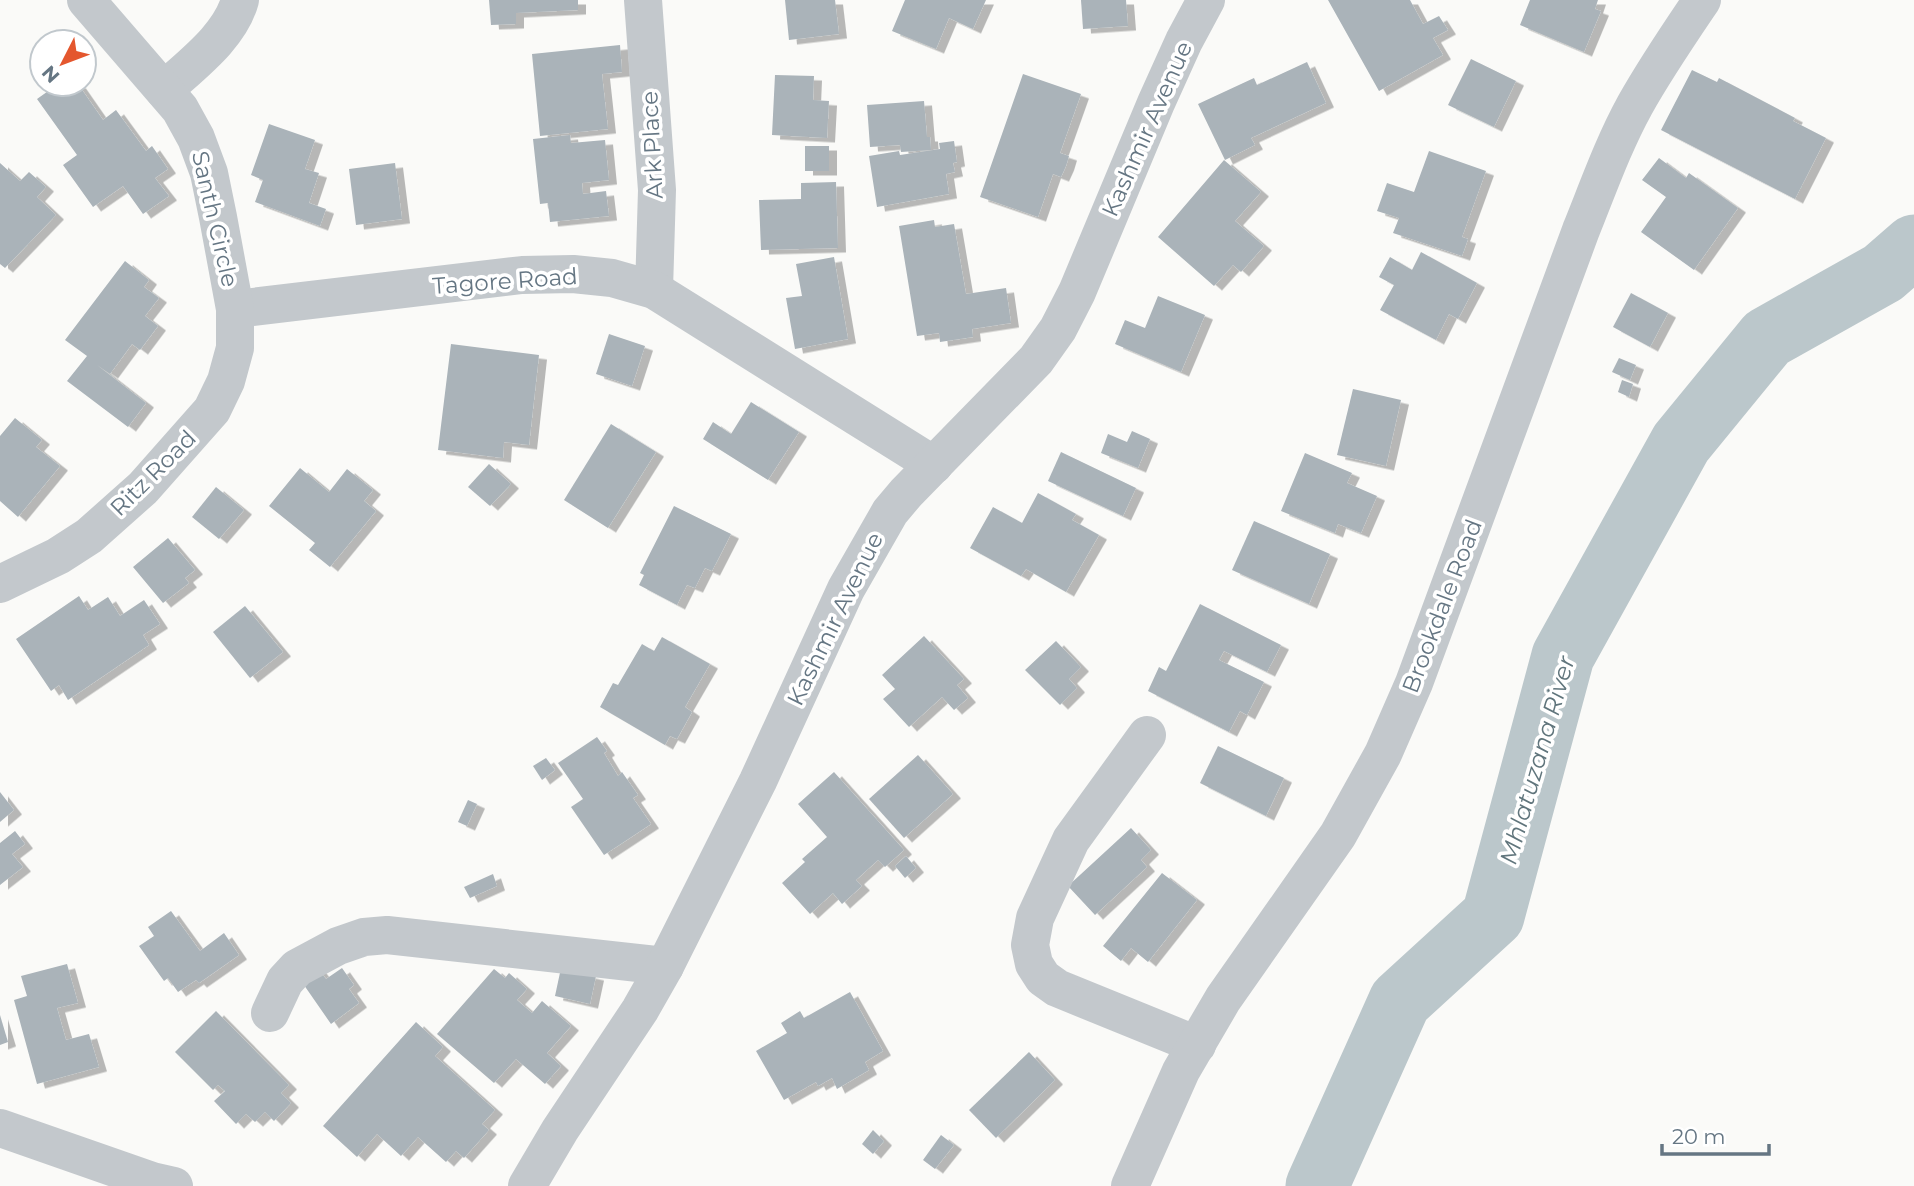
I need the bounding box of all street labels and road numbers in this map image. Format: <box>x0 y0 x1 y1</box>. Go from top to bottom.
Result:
street label: Kashmir Avenue <box>1096 37 1198 221</box>
street label: Ark Place <box>635 90 669 200</box>
street label: Santh Circle <box>186 148 244 290</box>
street label: Tagore Road <box>432 262 578 300</box>
street label: Ritz Road <box>104 424 202 522</box>
street label: Brookdale Road <box>1396 515 1488 697</box>
street label: Kashmir Avenue <box>781 528 889 710</box>

